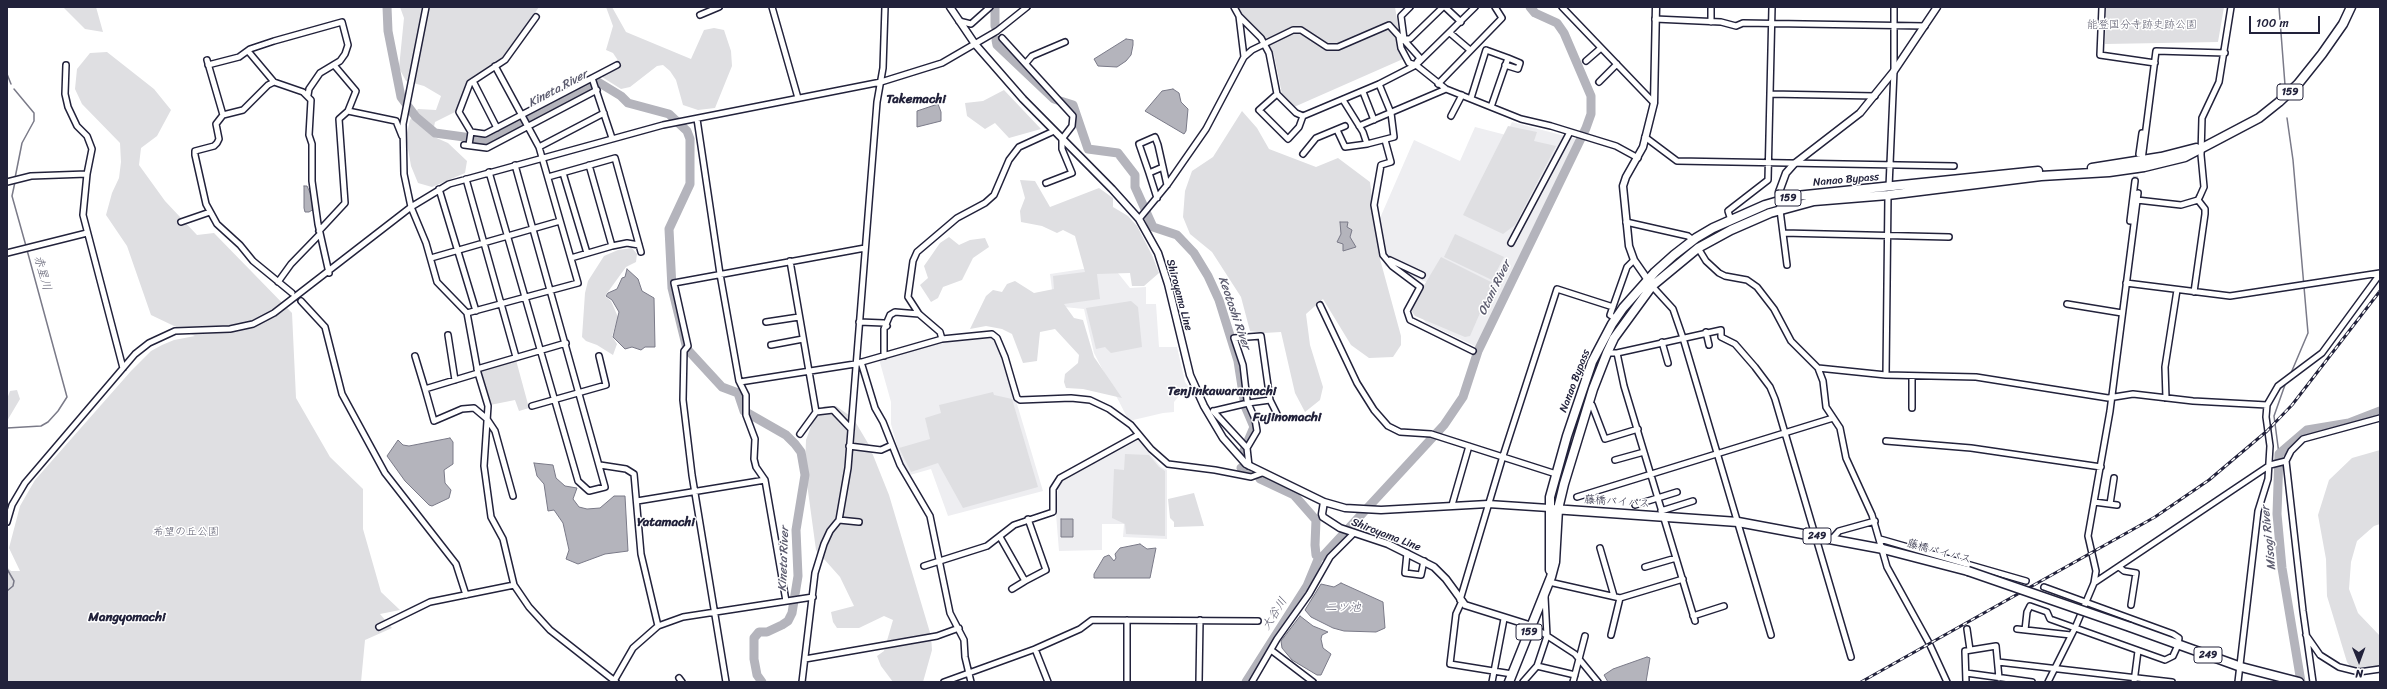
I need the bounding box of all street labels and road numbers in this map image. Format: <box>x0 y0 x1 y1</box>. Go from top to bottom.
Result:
road number: 159 <box>2277 84 2303 100</box>
street label: Nanao Bypass <box>1812 171 1880 189</box>
road number: 159 <box>1775 190 1801 206</box>
street label: Shiroyama Line <box>1163 258 1195 332</box>
street label: Nanao Bypass <box>1557 348 1593 414</box>
street label: 藤橋バイパス <box>1584 493 1650 511</box>
street label: Shiroyama Line <box>1349 516 1423 554</box>
road number: 249 <box>1803 528 1831 544</box>
street label: 藤橋バイパス <box>1905 537 1973 567</box>
road number: 159 <box>1516 624 1542 640</box>
road number: 249 <box>2194 647 2222 663</box>

